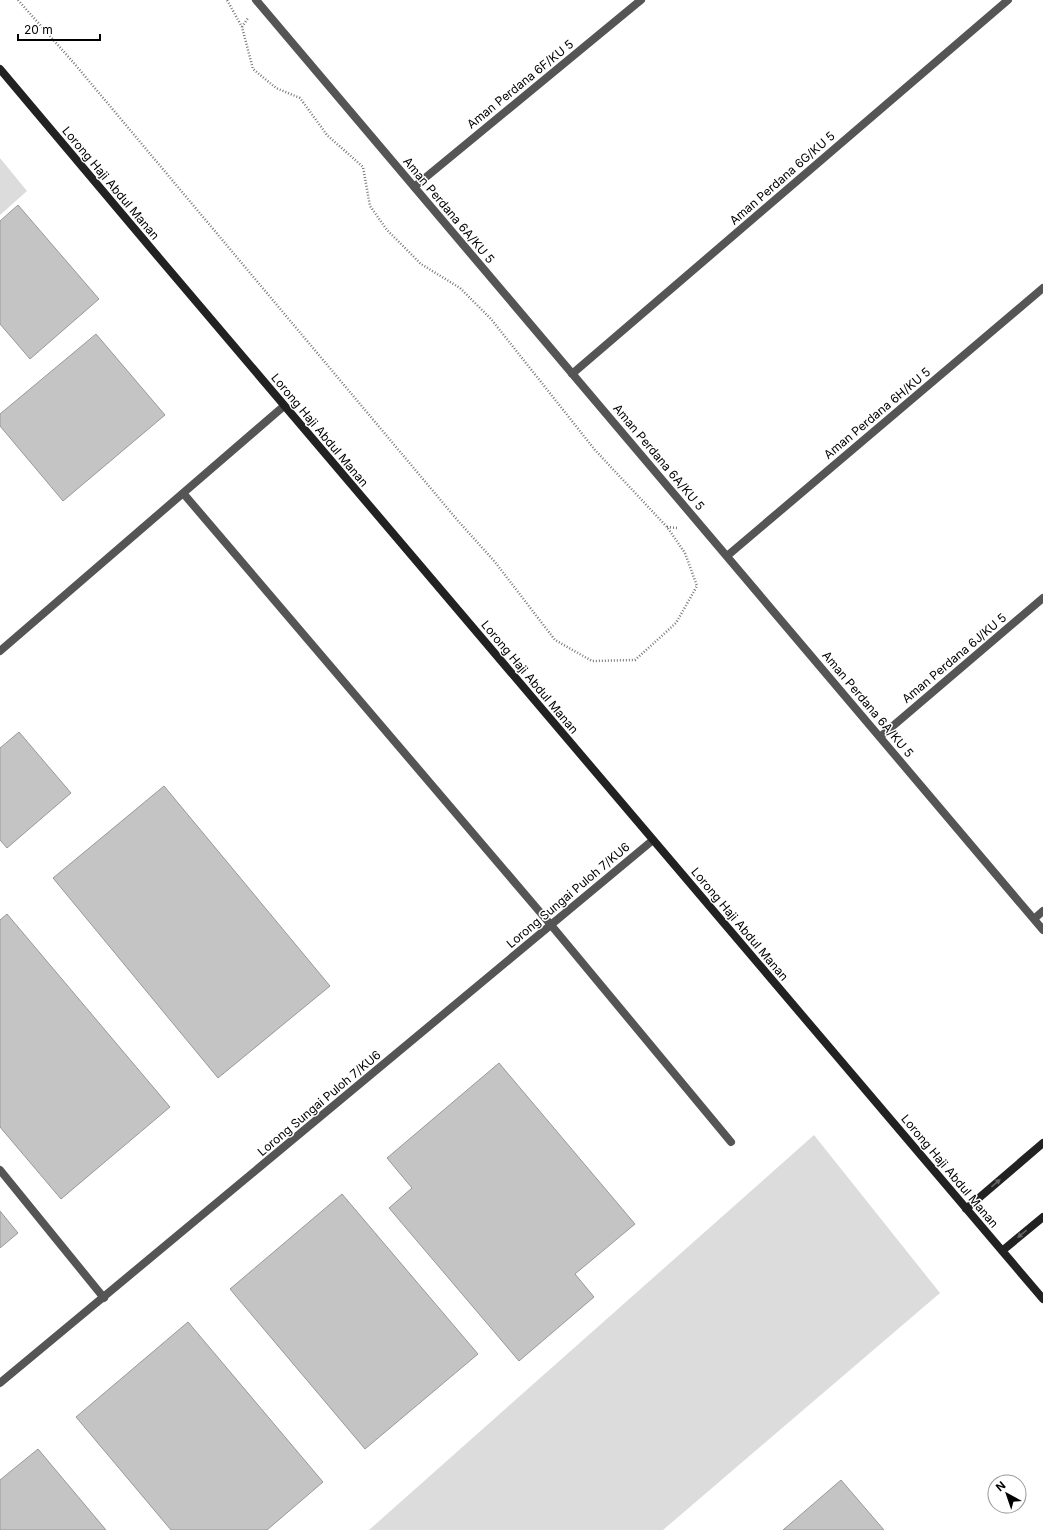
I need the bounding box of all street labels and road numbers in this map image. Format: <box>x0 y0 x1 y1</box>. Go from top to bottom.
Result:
street label: Aman Perdana 6F/KU 5 <box>464 36 576 132</box>
street label: Lorong Haji Abdul Manan <box>59 123 163 243</box>
street label: Aman Perdana 6G/KU 5 <box>726 128 838 228</box>
street label: Aman Perdana 6A/KU 5 <box>400 154 498 266</box>
street label: Aman Perdana 6H/KU 5 <box>821 364 933 462</box>
street label: Lorong Haji Abdul Manan <box>268 370 372 490</box>
street label: Aman Perdana 6A/KU 5 <box>610 401 708 513</box>
street label: Aman Perdana 6J/KU 5 <box>899 610 1009 706</box>
street label: Lorong Haji Abdul Manan <box>478 617 582 737</box>
street label: Aman Perdana 6A/KU 5 <box>819 648 917 760</box>
street label: Lorong Sungai Puloh 7/KU6 <box>503 839 633 951</box>
street label: Lorong Haji Abdul Manan <box>688 864 792 984</box>
street label: Lorong Sungai Puloh 7/KU6 <box>254 1047 384 1159</box>
street label: Lorong Haji Abdul Manan <box>898 1111 1002 1231</box>

